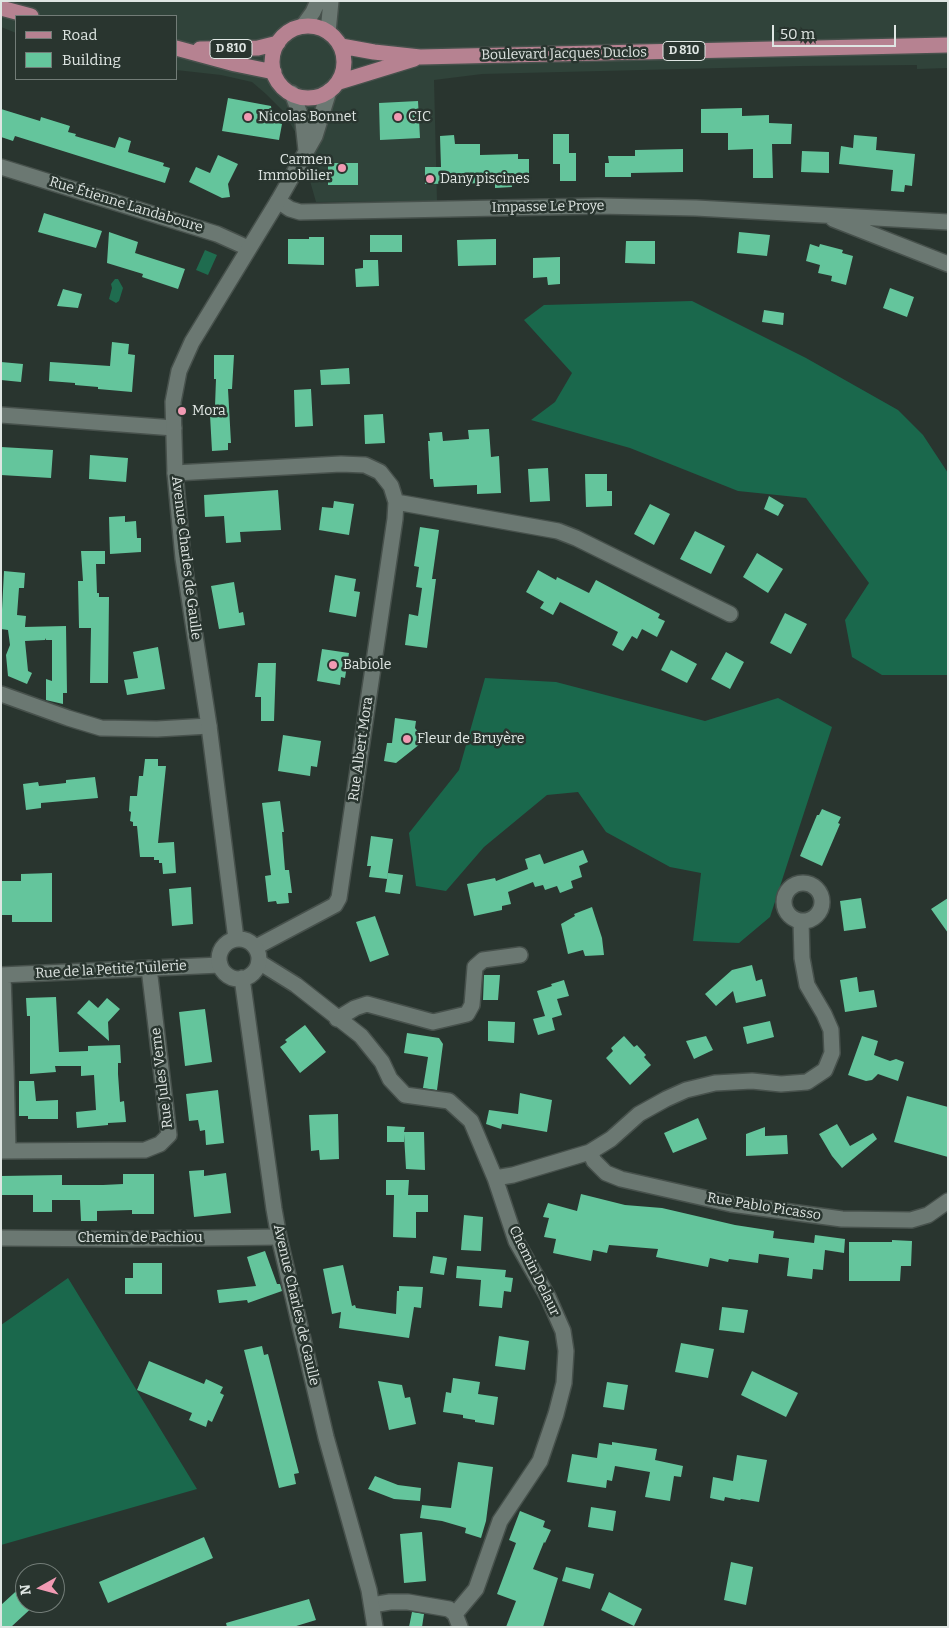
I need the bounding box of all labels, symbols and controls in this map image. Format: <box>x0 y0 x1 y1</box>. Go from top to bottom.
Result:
legend <box>15 15 178 80</box>
scale bar <box>774 15 898 47</box>
text: 50 m <box>780 25 815 43</box>
text: Road <box>62 26 97 44</box>
road number: D 810 <box>210 40 252 59</box>
road number: D 810 <box>663 41 705 60</box>
street label: Boulevard Jacques Duclos <box>481 44 647 64</box>
text: Building <box>62 51 121 69</box>
place label: Nicolas Bonnet <box>258 109 357 125</box>
place label: CIC <box>408 109 431 125</box>
marker: Nicolas Bonnet <box>242 111 254 123</box>
marker: CIC <box>392 111 404 123</box>
place label: Carmen Immobilier <box>258 152 332 184</box>
marker: Carmen Immobilier <box>336 162 348 174</box>
place label: Dany piscines <box>440 171 530 187</box>
marker: Dany piscines <box>424 173 436 185</box>
street label: Rue Étienne Landaboure <box>47 174 205 236</box>
street label: Impasse Le Proye <box>491 198 605 216</box>
place label: Mora <box>192 403 226 419</box>
marker: Mora <box>176 405 188 417</box>
street label: Avenue Charles de Gaulle <box>168 475 204 641</box>
place label: Babiole <box>343 657 391 673</box>
marker: Babiole <box>327 659 339 671</box>
street label: Rue Albert Mora <box>345 696 377 802</box>
place label: Fleur de Bruyère <box>417 731 524 747</box>
marker: Fleur de Bruyère <box>401 733 413 745</box>
street label: Rue de la Petite Tuilerie <box>35 958 187 982</box>
street label: Rue Jules Verne <box>147 1027 177 1129</box>
street label: Rue Pablo Picasso <box>706 1190 822 1224</box>
street label: Avenue Charles de Gaulle <box>269 1223 323 1387</box>
street label: Chemin Delaur <box>505 1223 563 1319</box>
street label: Chemin de Pachiou <box>77 1230 203 1246</box>
north arrow <box>15 1563 65 1613</box>
text: N <box>17 1583 35 1596</box>

